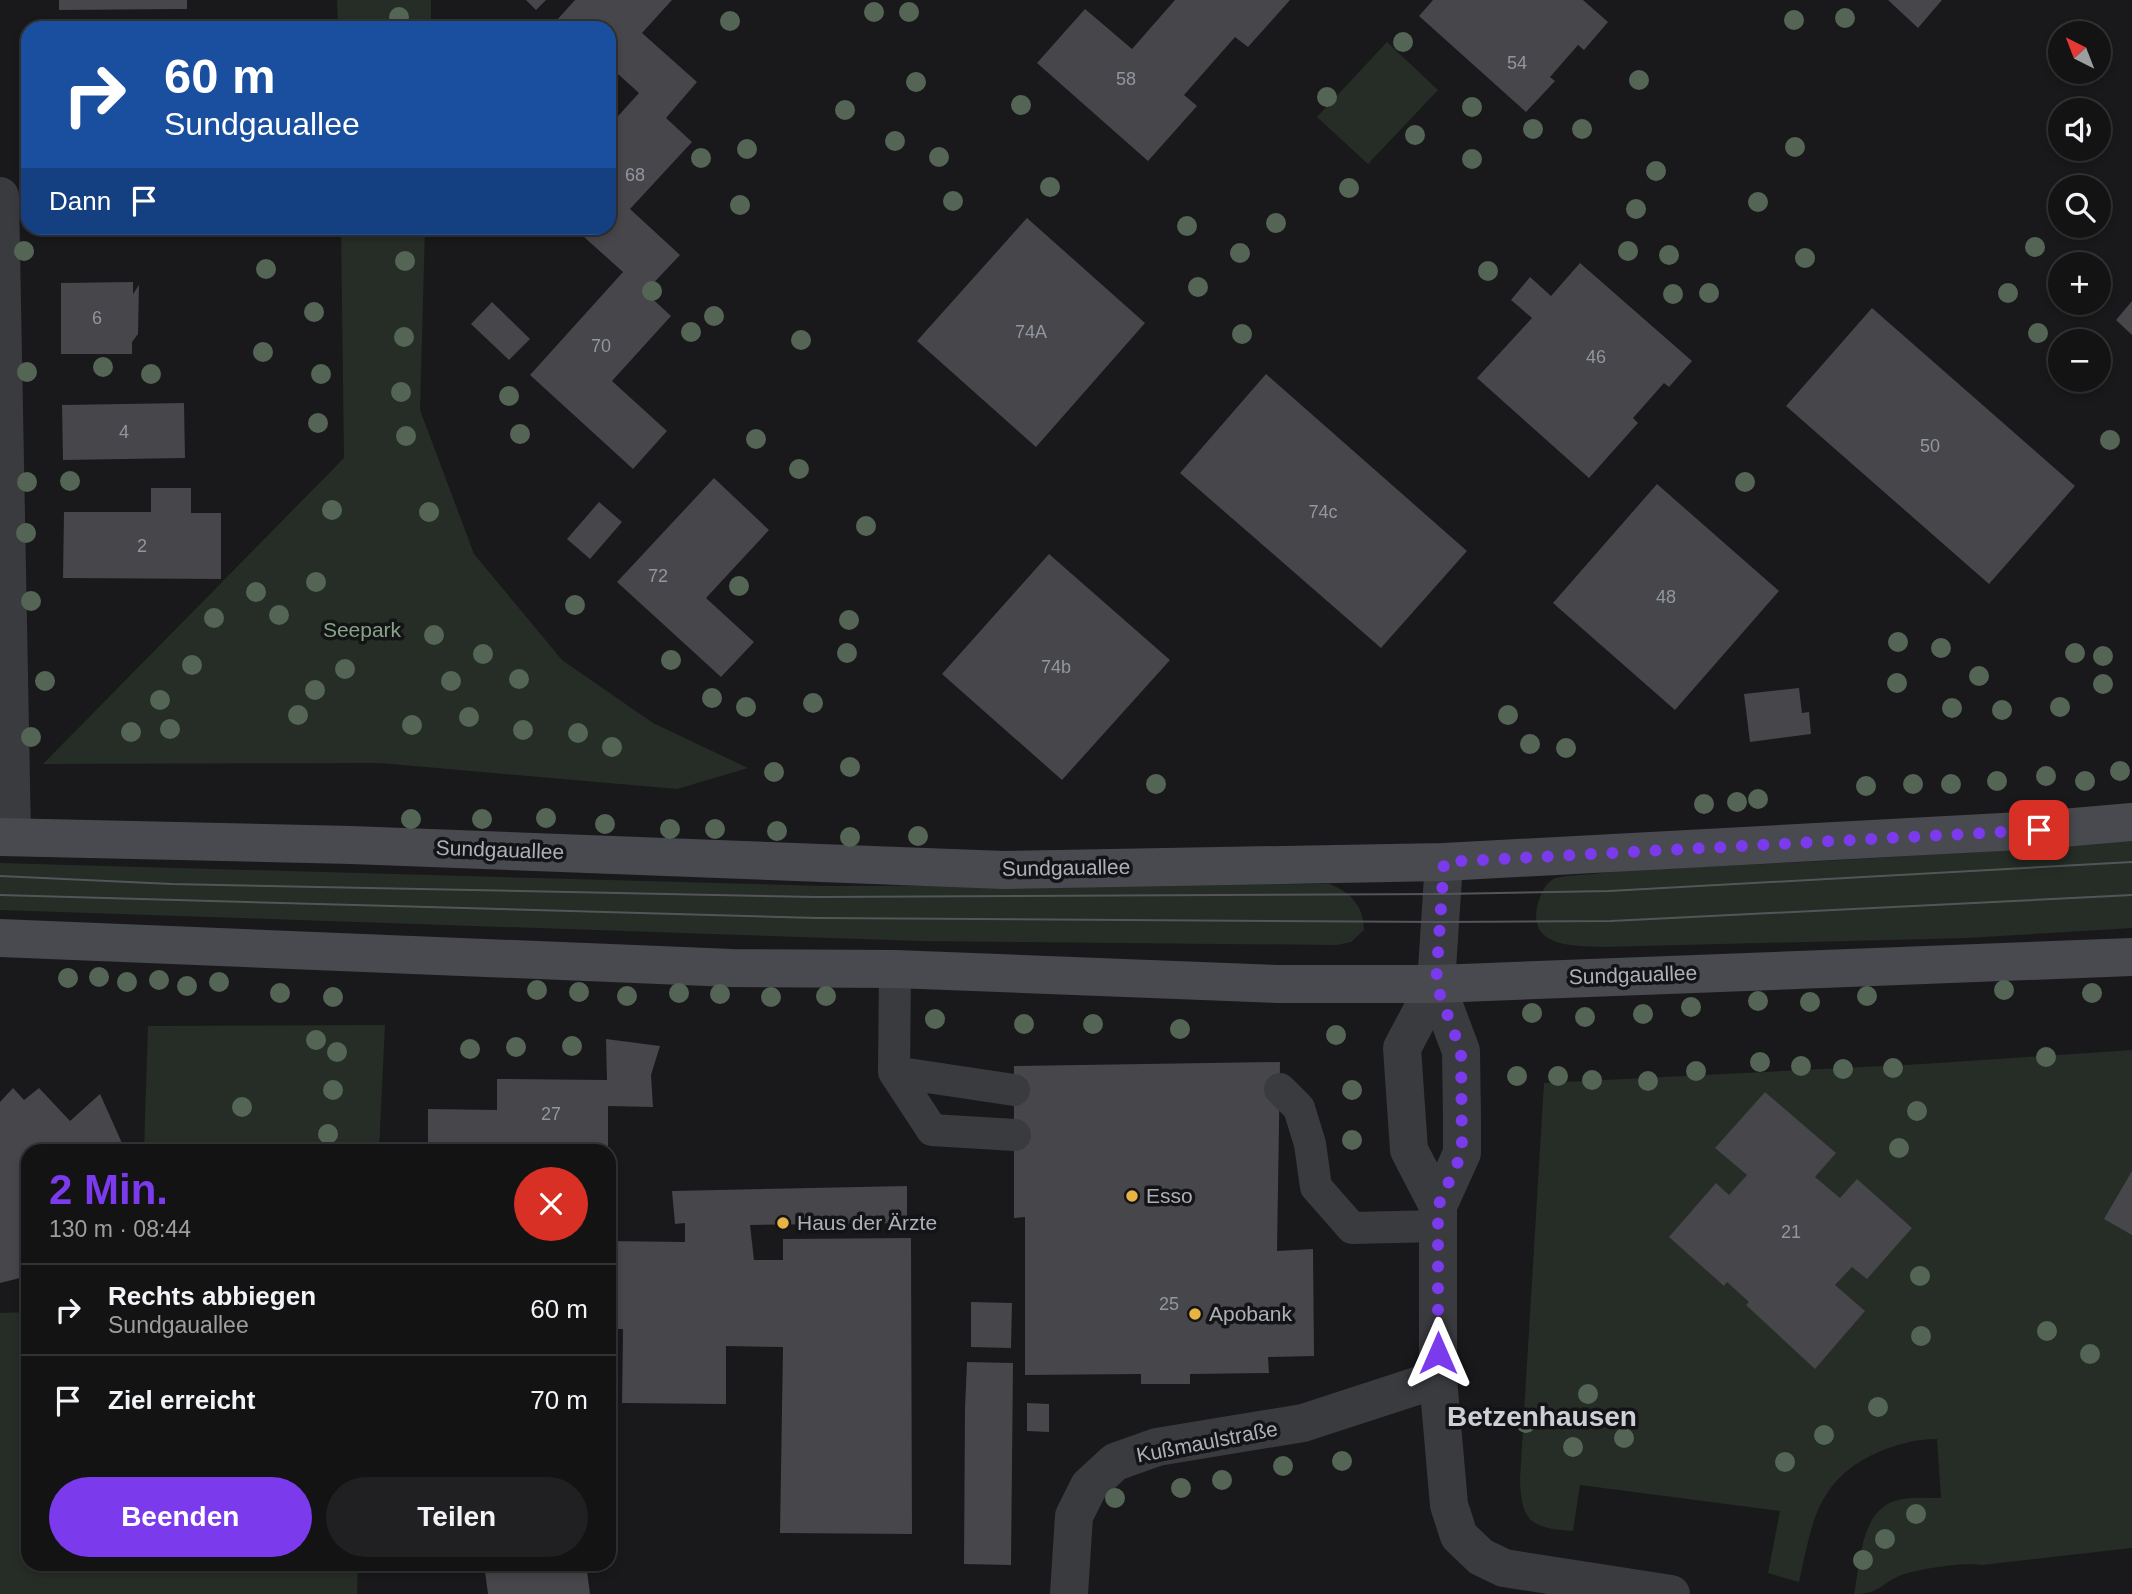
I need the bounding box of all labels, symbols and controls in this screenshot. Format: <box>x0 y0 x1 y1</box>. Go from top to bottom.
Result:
north arrow <box>2048 21 2110 84</box>
map controls <box>2048 21 2111 392</box>
icon: right <box>49 49 140 140</box>
text: 60 m <box>164 49 276 103</box>
house number: 54 <box>1507 53 1527 73</box>
house number: 58 <box>1116 69 1136 89</box>
button: sound <box>2048 98 2111 161</box>
text: Sundgauallee <box>164 106 360 142</box>
house number: 68 <box>625 165 645 185</box>
button: search <box>2048 175 2111 238</box>
icon: arrive <box>125 182 163 220</box>
text: Dann <box>49 186 111 216</box>
button: + <box>2048 252 2111 315</box>
house number: 6 <box>92 308 102 328</box>
house number: 74A <box>1015 322 1047 342</box>
button: − <box>2048 329 2111 392</box>
house number: 70 <box>591 336 611 356</box>
house number: 46 <box>1586 347 1606 367</box>
house number: 4 <box>119 422 129 442</box>
house number: 50 <box>1920 436 1940 456</box>
house number: 74c <box>1308 502 1338 522</box>
house number: 2 <box>137 536 147 556</box>
house number: 72 <box>648 566 668 586</box>
house number: 48 <box>1656 587 1676 607</box>
park label: Seepark <box>323 618 402 641</box>
house number: 74b <box>1041 657 1071 677</box>
pin <box>2009 800 2069 860</box>
icon: arrive <box>2020 811 2058 849</box>
street label: Sundgauallee <box>435 836 565 863</box>
street label: Sundgauallee <box>1002 855 1130 880</box>
street label: Sundgauallee <box>1568 961 1698 988</box>
house number: 27 <box>541 1104 561 1124</box>
text: 2 Min. <box>49 1166 168 1213</box>
button: close <box>514 1167 588 1241</box>
place label: Esso <box>1146 1184 1193 1207</box>
marker: Esso <box>1124 1188 1140 1204</box>
place label: Haus der Ärzte <box>797 1211 937 1234</box>
marker: Haus der Ärzte <box>775 1215 791 1231</box>
text: 130 m · 08:44 <box>49 1216 191 1242</box>
house number: 21 <box>1781 1222 1801 1242</box>
text: Rechts abbiegen <box>108 1281 316 1311</box>
icon: right <box>49 1291 87 1329</box>
text: 60 m <box>530 1294 588 1324</box>
house number: 25 <box>1159 1294 1179 1314</box>
place label: Apobank <box>1209 1302 1292 1325</box>
marker: Apobank <box>1187 1306 1203 1322</box>
text: Sundgauallee <box>108 1312 249 1338</box>
position arrow <box>1401 1316 1475 1390</box>
icon: arrive <box>49 1382 87 1420</box>
text: Ziel erreicht <box>108 1385 255 1415</box>
text: 70 m <box>530 1385 588 1415</box>
district label: Betzenhausen <box>1447 1401 1637 1432</box>
street label: Kußmaulstraße <box>1134 1417 1280 1466</box>
button: Beenden <box>49 1477 312 1557</box>
button: Teilen <box>326 1477 588 1557</box>

